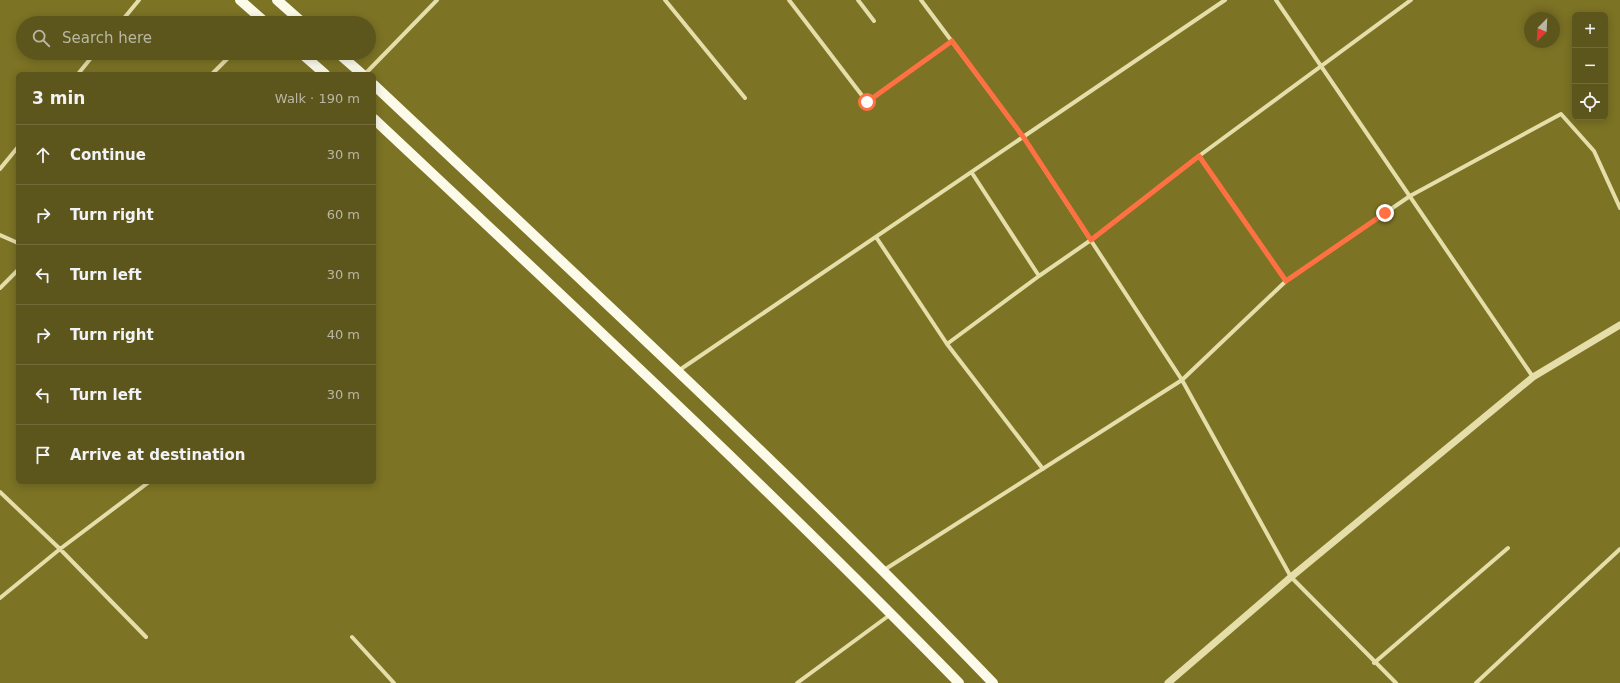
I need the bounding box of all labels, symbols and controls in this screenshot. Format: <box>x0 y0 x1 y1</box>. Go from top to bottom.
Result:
north arrow <box>1524 12 1560 48</box>
map controls <box>1572 12 1608 120</box>
button: + <box>1572 12 1608 48</box>
search box <box>16 16 376 60</box>
icon: search <box>30 27 52 49</box>
text: Search here <box>62 29 152 47</box>
button: − <box>1572 48 1608 84</box>
button: locate <box>1572 84 1608 120</box>
text: 3 min <box>32 88 85 108</box>
text: Walk · 190 m <box>275 91 360 106</box>
route start <box>858 93 876 111</box>
icon: ahead <box>32 144 54 166</box>
text: Continue <box>70 146 146 164</box>
text: 30 m <box>327 147 360 162</box>
icon: right <box>32 204 54 226</box>
route end <box>1376 204 1394 222</box>
text: Turn right <box>70 206 154 224</box>
text: 60 m <box>327 207 360 222</box>
icon: left <box>32 264 54 286</box>
text: Turn left <box>70 266 142 284</box>
text: 30 m <box>327 267 360 282</box>
icon: right <box>32 324 54 346</box>
text: Turn right <box>70 326 154 344</box>
text: 40 m <box>327 327 360 342</box>
icon: left <box>32 384 54 406</box>
text: Turn left <box>70 386 142 404</box>
text: 30 m <box>327 387 360 402</box>
icon: arrive <box>32 444 54 466</box>
text: Arrive at destination <box>70 446 245 464</box>

